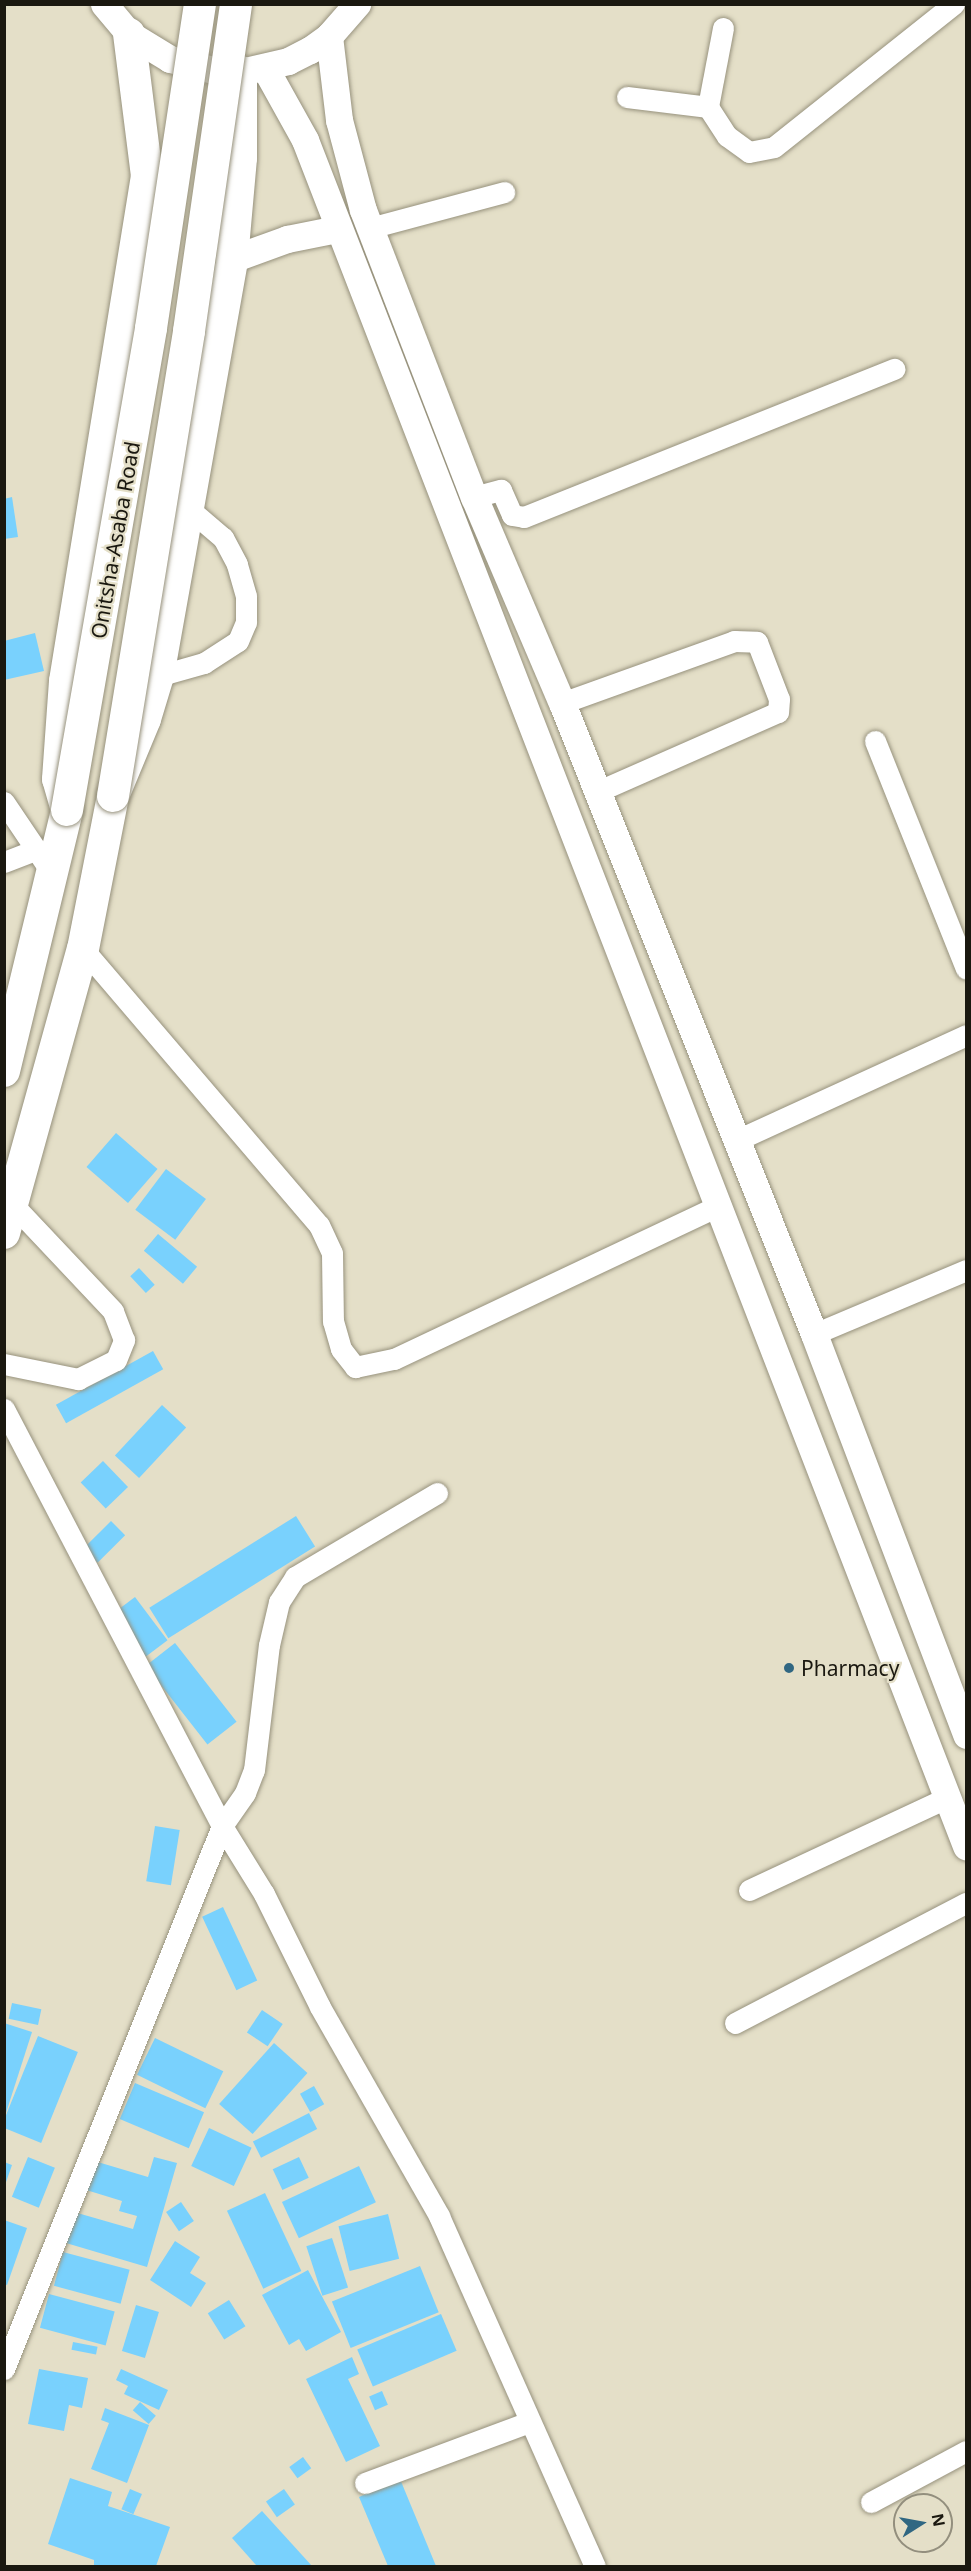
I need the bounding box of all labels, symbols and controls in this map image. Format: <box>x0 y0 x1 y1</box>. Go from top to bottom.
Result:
street label: Onitsha-Asaba Road <box>85 439 145 641</box>
place label: Pharmacy <box>801 1655 899 1681</box>
marker: Pharmacy <box>782 1661 796 1675</box>
north arrow <box>893 2493 953 2553</box>
text: N <box>927 2511 951 2528</box>

